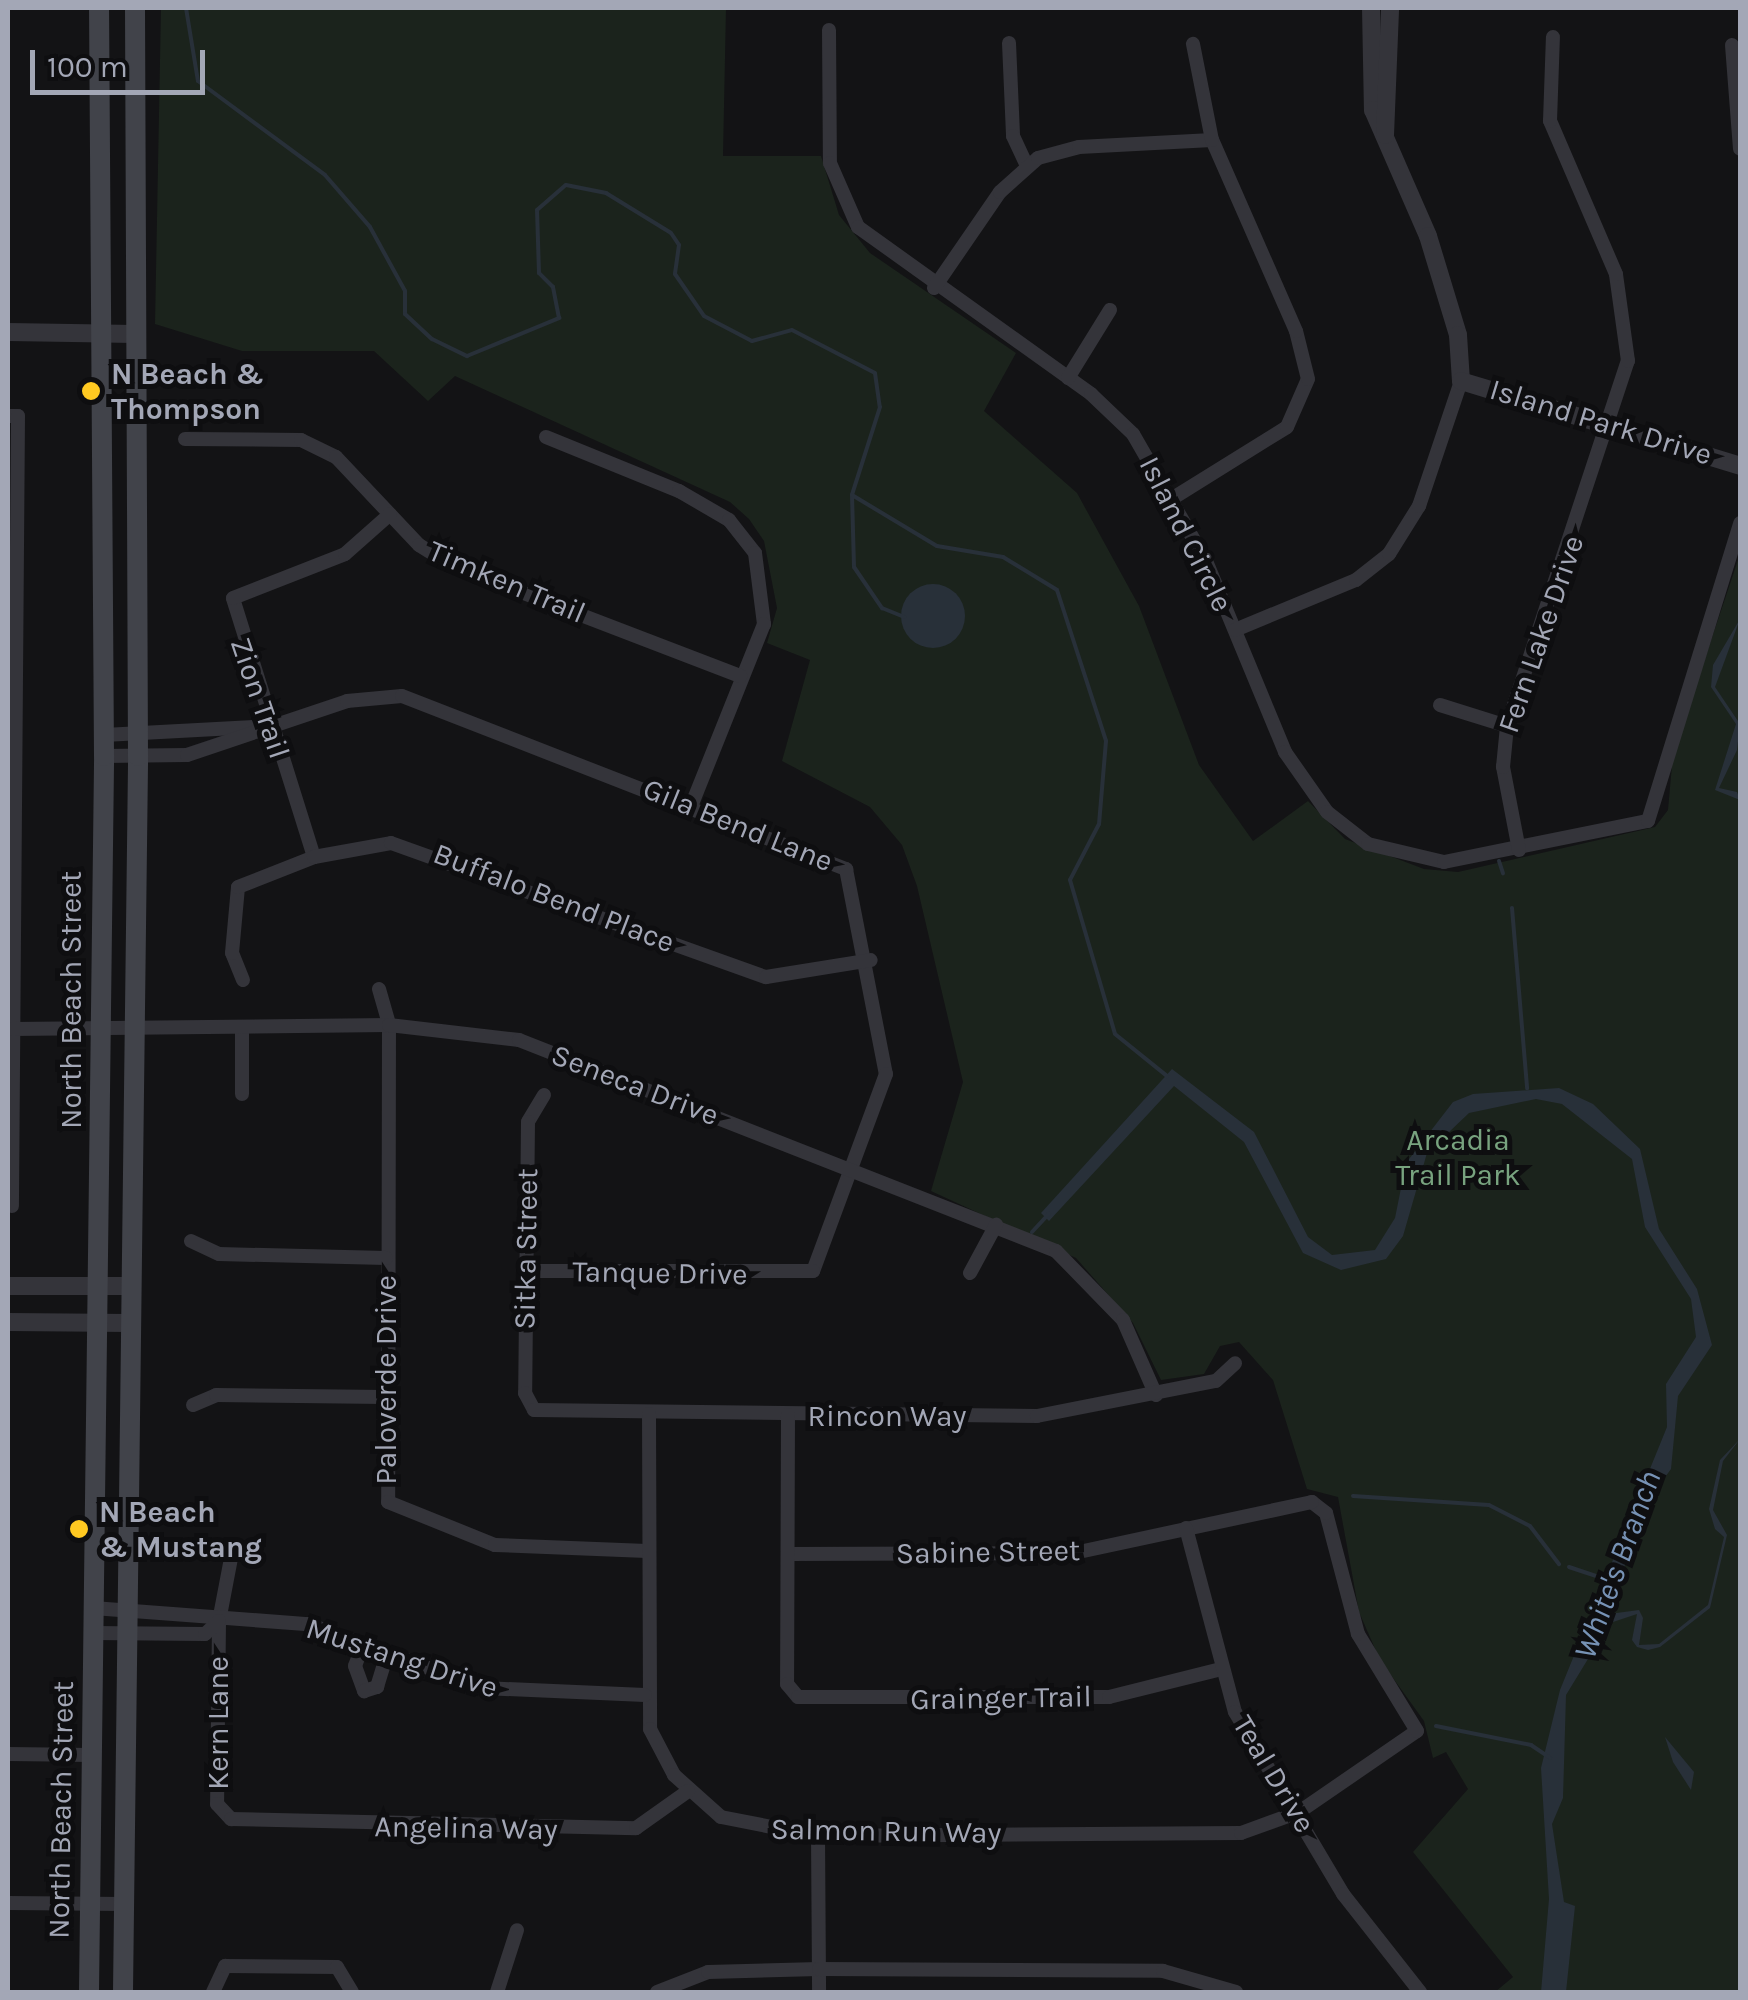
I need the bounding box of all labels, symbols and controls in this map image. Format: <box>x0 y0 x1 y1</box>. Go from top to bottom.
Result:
scale bar <box>35 30 210 92</box>
text: 100 m <box>47 49 128 85</box>
place label: N Beach & Thompson <box>111 356 264 426</box>
street label: Island Park Drive <box>1486 371 1716 473</box>
marker: N Beach & Thompson <box>80 380 102 402</box>
street label: Island Circle <box>1131 450 1241 618</box>
street label: Fern Lake Drive <box>1490 531 1592 737</box>
street label: Timken Trail <box>423 533 591 631</box>
street label: Zion Trail <box>222 633 298 763</box>
street label: Gila Bend Lane <box>638 771 838 879</box>
street label: Buffalo Bend Place <box>428 835 680 961</box>
street label: North Beach Street <box>53 871 89 1129</box>
street label: Seneca Drive <box>546 1037 724 1133</box>
park label: Arcadia Trail Park <box>1395 1122 1521 1192</box>
street label: Sitka Street <box>507 1168 545 1330</box>
street label: Tanque Drive <box>572 1253 748 1293</box>
street label: Paloverde Drive <box>368 1275 404 1485</box>
street label: Rincon Way <box>808 1398 966 1434</box>
water label: White's Branch <box>1566 1465 1670 1665</box>
place label: N Beach & Mustang <box>99 1494 262 1564</box>
marker: N Beach & Mustang <box>68 1518 90 1540</box>
street label: Sabine Street <box>896 1532 1080 1572</box>
street label: Mustang Drive <box>302 1610 502 1706</box>
street label: Kern Lane <box>200 1656 236 1790</box>
street label: Grainger Trail <box>910 1678 1092 1718</box>
street label: North Beach Street <box>41 1681 81 1939</box>
street label: Teal Drive <box>1225 1709 1323 1839</box>
street label: Angelina Way <box>374 1808 558 1848</box>
street label: Salmon Run Way <box>770 1811 1002 1851</box>

